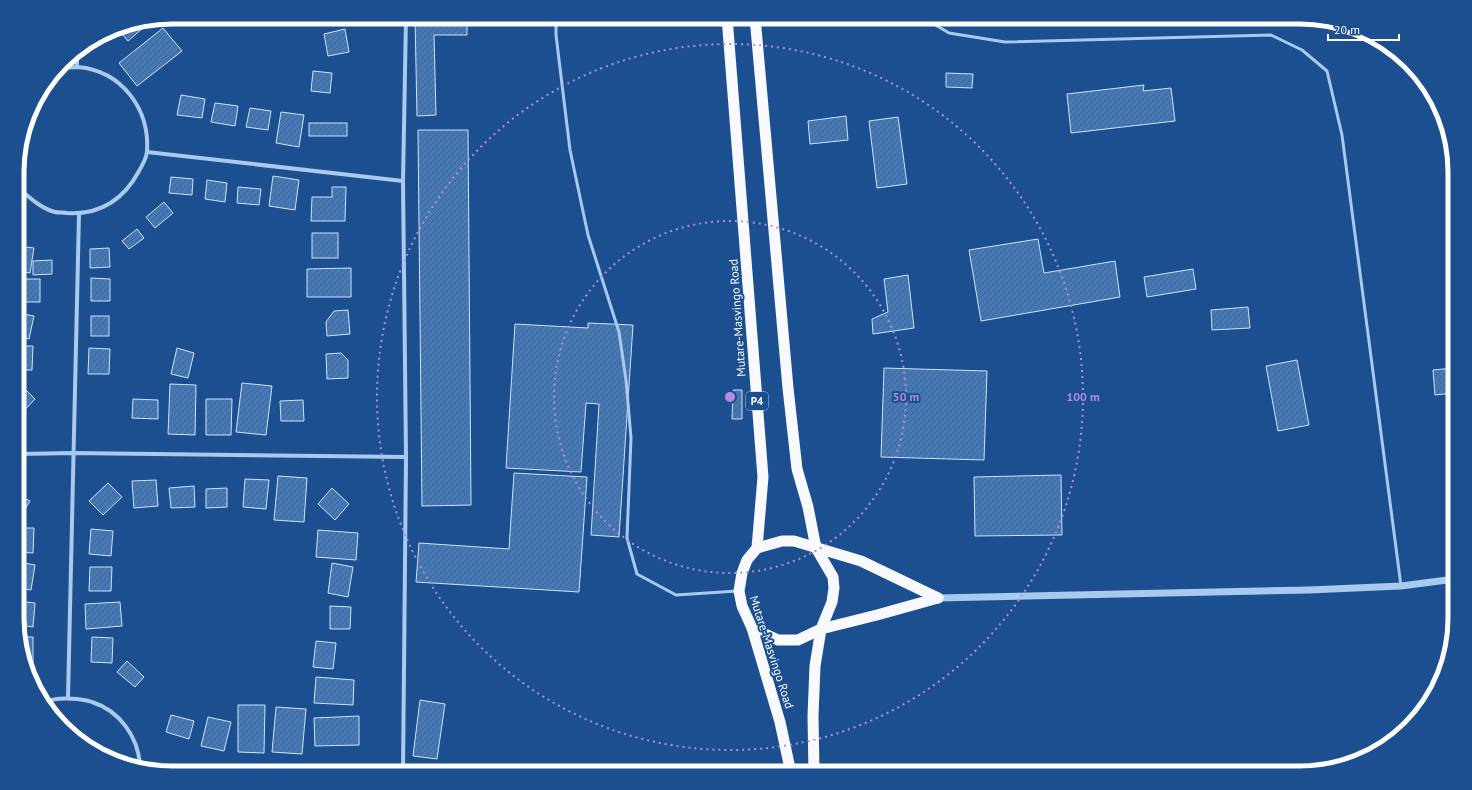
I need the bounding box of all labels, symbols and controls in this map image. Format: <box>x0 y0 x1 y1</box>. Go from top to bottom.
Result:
scale bar <box>1328 16 1399 42</box>
text: 20 m <box>1334 22 1360 37</box>
street label: Mutare-Masvingo Road <box>725 259 749 377</box>
text: 50 m <box>893 389 919 404</box>
text: 100 m <box>1066 389 1100 404</box>
centre of rings <box>723 390 737 404</box>
road number: P4 <box>746 392 768 410</box>
street label: Mutare-Masvingo Road <box>747 594 797 710</box>

